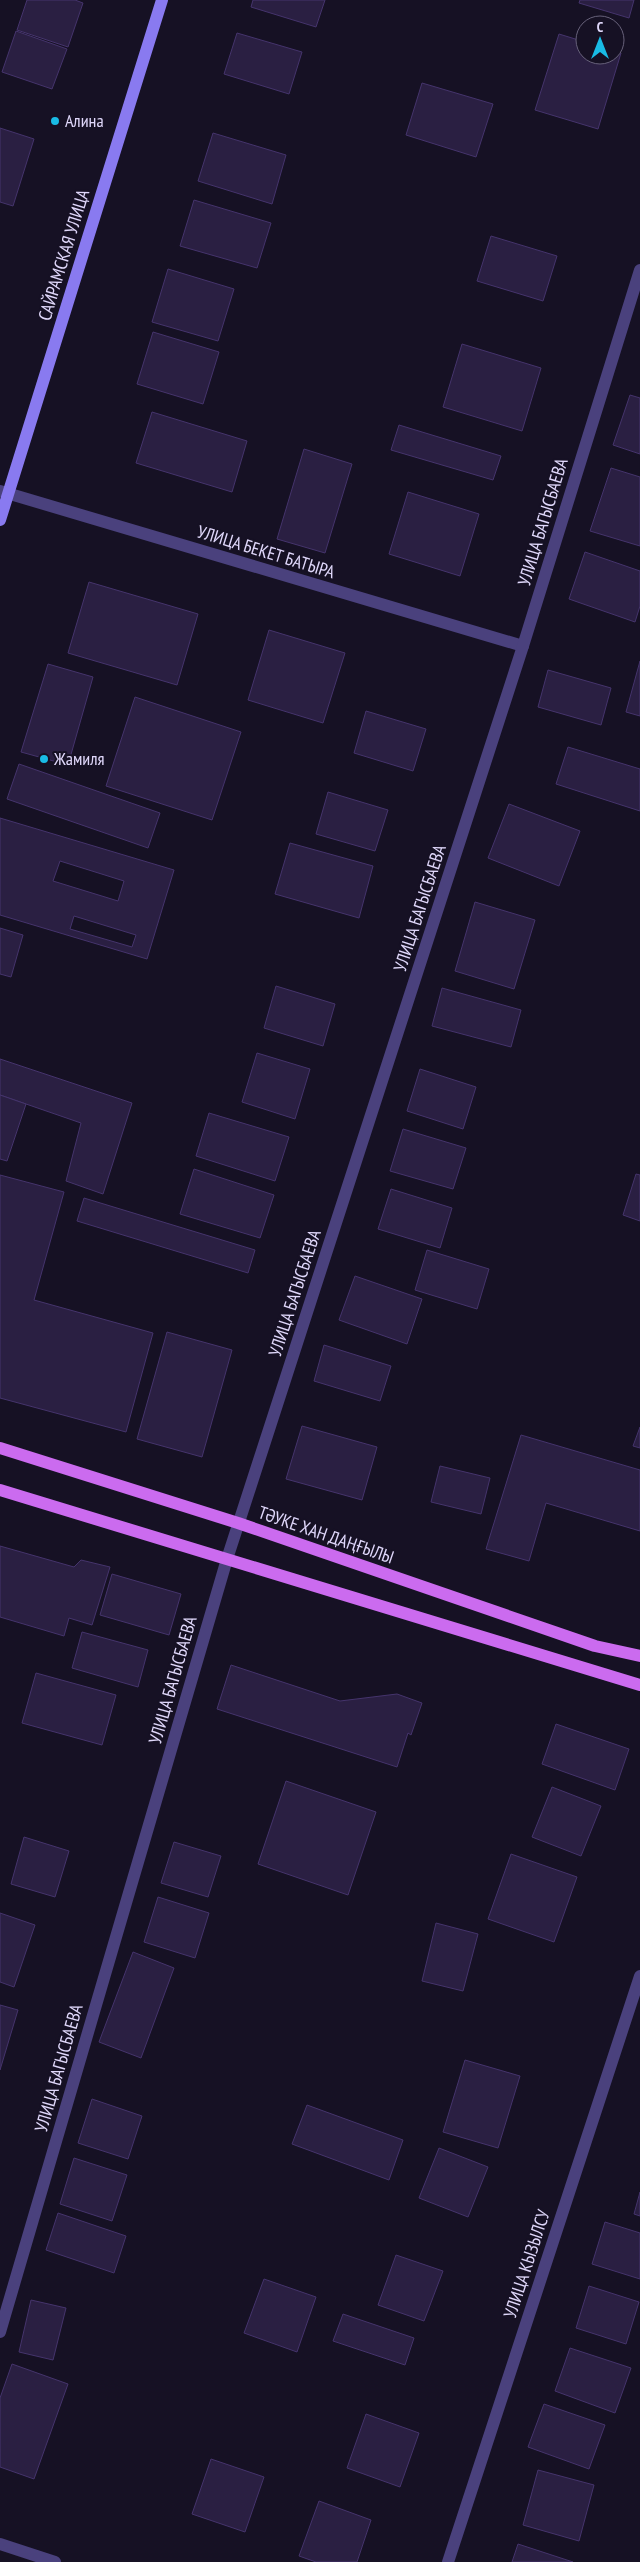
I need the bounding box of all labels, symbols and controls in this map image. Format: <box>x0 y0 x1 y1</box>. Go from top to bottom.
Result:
north arrow <box>575 15 625 65</box>
text: С <box>597 18 604 36</box>
place label: Алина <box>65 109 104 132</box>
marker: Алина <box>49 115 61 127</box>
street label: САЙРАМСКАЯ УЛИЦА <box>33 186 95 323</box>
street label: УЛИЦА БАГЫСБАЕВА <box>512 455 573 588</box>
street label: УЛИЦА БЕКЕТ БАТЫРА <box>195 520 338 583</box>
place label: Жамиля <box>53 747 105 770</box>
marker: Жамиля <box>38 753 50 765</box>
street label: УЛИЦА БАГЫСБАЕВА <box>388 841 451 974</box>
street label: УЛИЦА БАГЫСБАЕВА <box>263 1226 326 1359</box>
street label: ТӘУКЕ ХАН ДАҢҒЫЛЫ <box>255 1501 397 1569</box>
street label: УЛИЦА БАГЫСБАЕВА <box>143 1613 202 1746</box>
street label: УЛИЦА БАГЫСБАЕВА <box>29 2001 88 2134</box>
street label: УЛИЦА КЫЗЫЛСУ <box>498 2206 555 2321</box>

